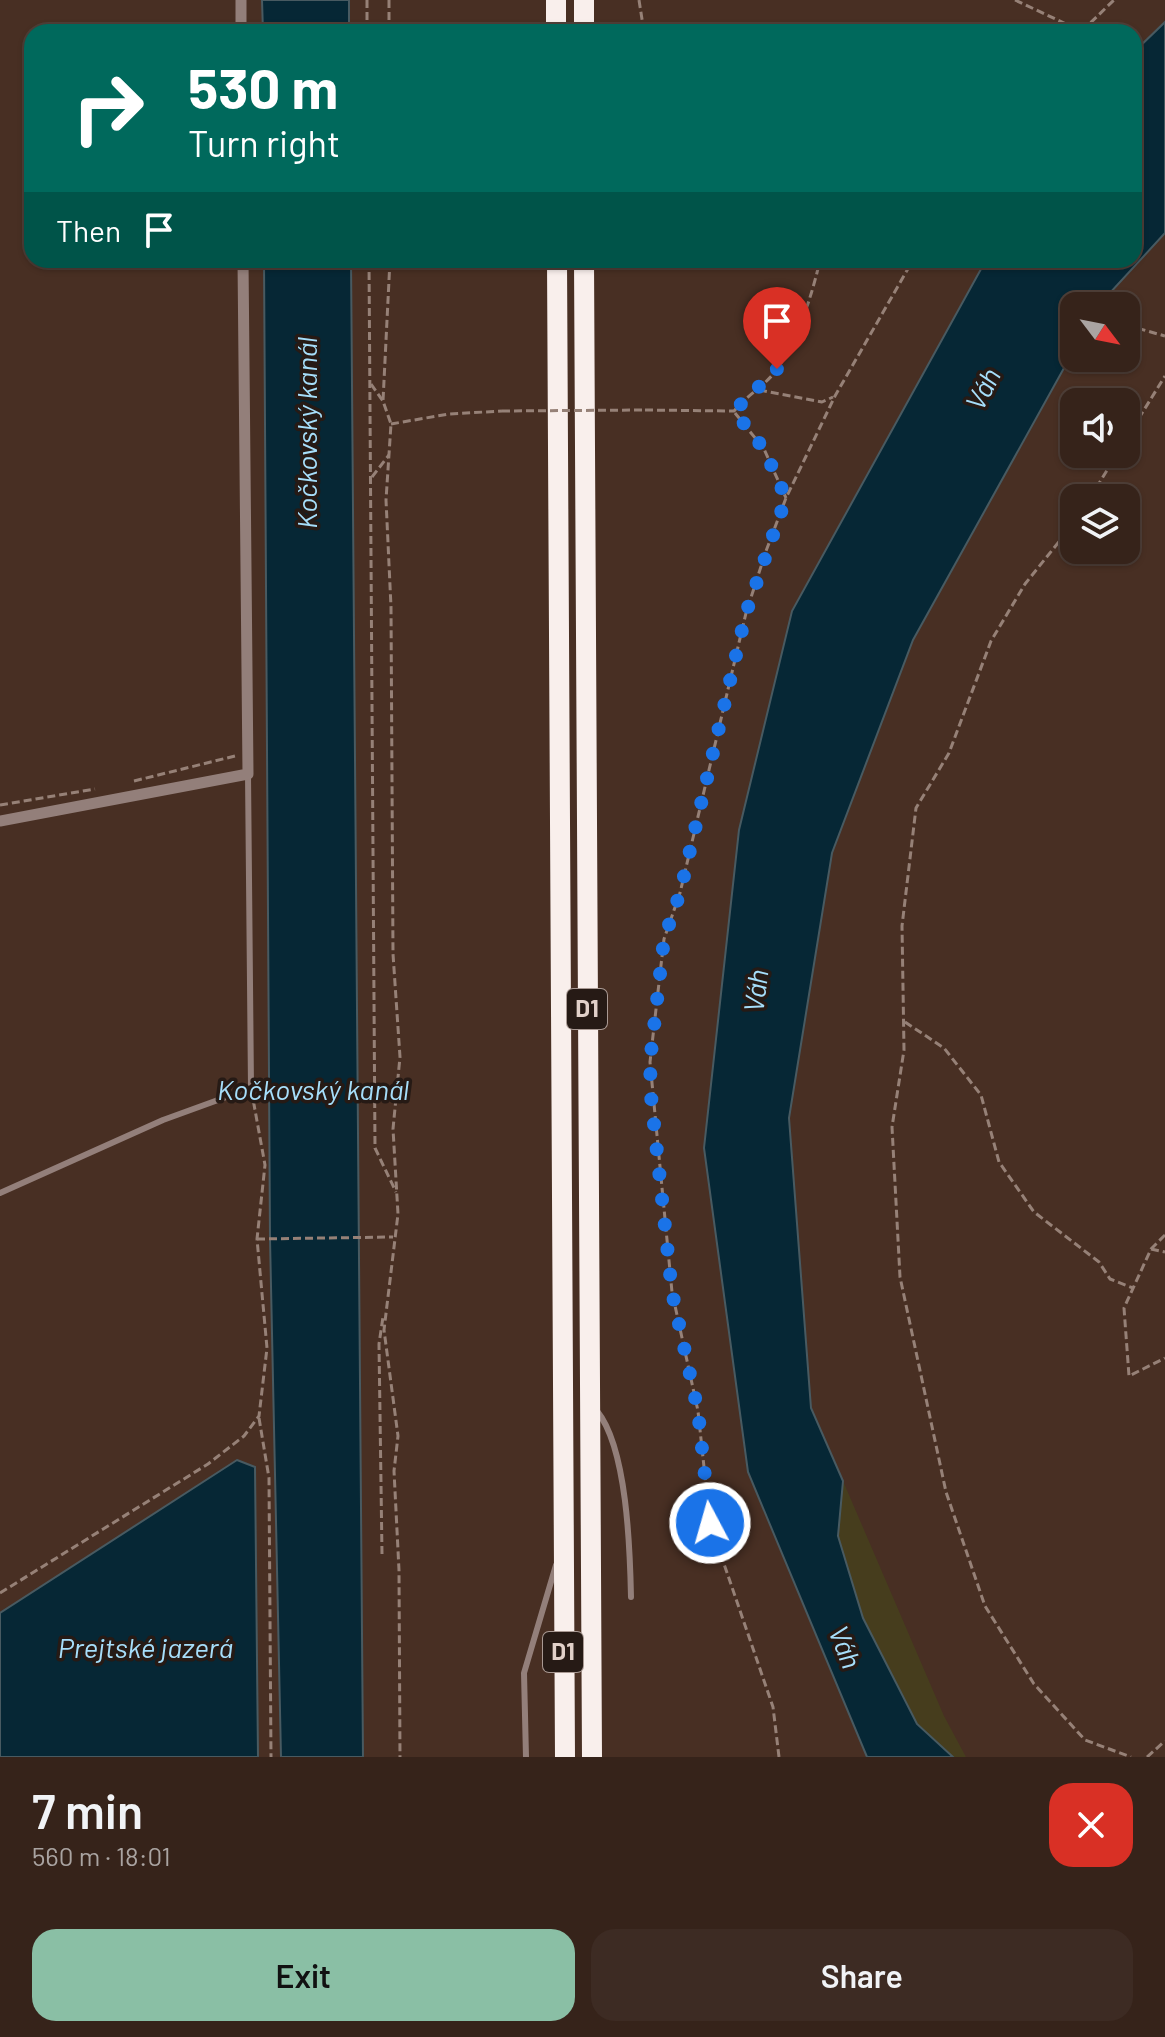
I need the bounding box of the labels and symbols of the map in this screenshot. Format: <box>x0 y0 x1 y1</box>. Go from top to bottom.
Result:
pin <box>743 287 811 369</box>
north arrow <box>1060 292 1140 372</box>
water label: Kočkovský kanál <box>289 337 323 529</box>
water label: Váh <box>957 362 1007 415</box>
water label: Váh <box>736 967 775 1014</box>
road number: D1 <box>567 989 607 1029</box>
water label: Kočkovský kanál <box>217 1072 409 1106</box>
position arrow <box>668 1481 752 1565</box>
water label: Váh <box>822 1620 870 1673</box>
water label: Prejtské jazerá <box>58 1630 232 1664</box>
road number: D1 <box>543 1632 583 1672</box>

